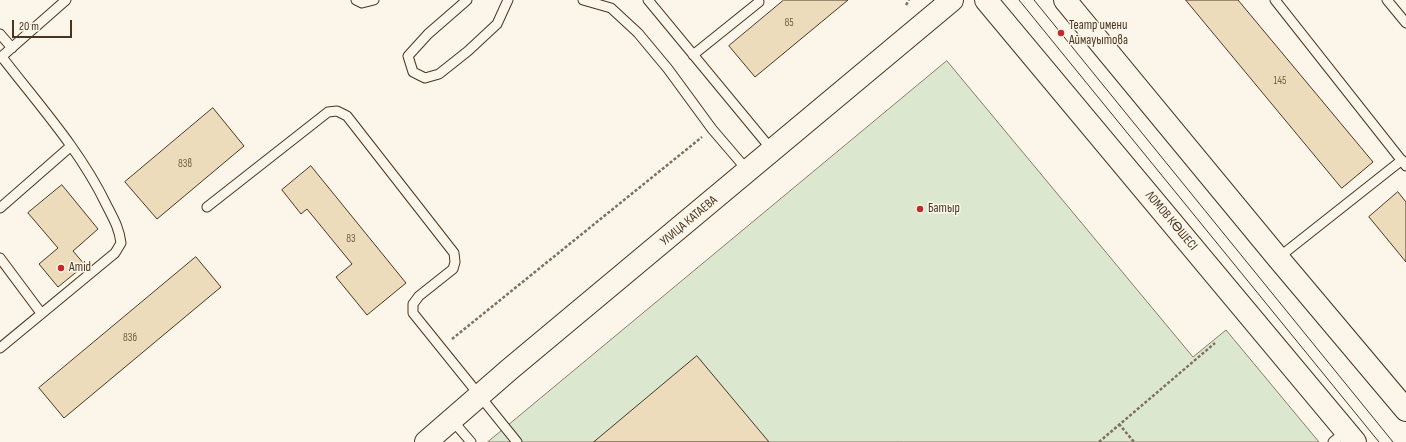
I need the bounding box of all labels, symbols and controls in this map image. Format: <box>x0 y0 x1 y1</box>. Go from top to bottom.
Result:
scale bar <box>14 12 74 38</box>
house number: 85 <box>784 16 794 30</box>
place label: Театр имени Аймауытова <box>1069 18 1128 49</box>
text: 20 m <box>19 19 39 34</box>
marker: Театр имени Аймауытова <box>1056 28 1066 38</box>
house number: 145 <box>1274 74 1286 88</box>
house number: 83в <box>178 157 192 171</box>
street label: ЛОМОВ КӨШЕСІ <box>1142 188 1200 254</box>
street label: УЛИЦА КАТАЕВА <box>657 193 721 249</box>
place label: Батыр <box>928 201 960 217</box>
marker: Батыр <box>915 204 925 214</box>
house number: 83 <box>346 232 356 246</box>
place label: Amid <box>69 260 91 276</box>
marker: Amid <box>56 263 66 273</box>
house number: 83б <box>123 331 137 345</box>

